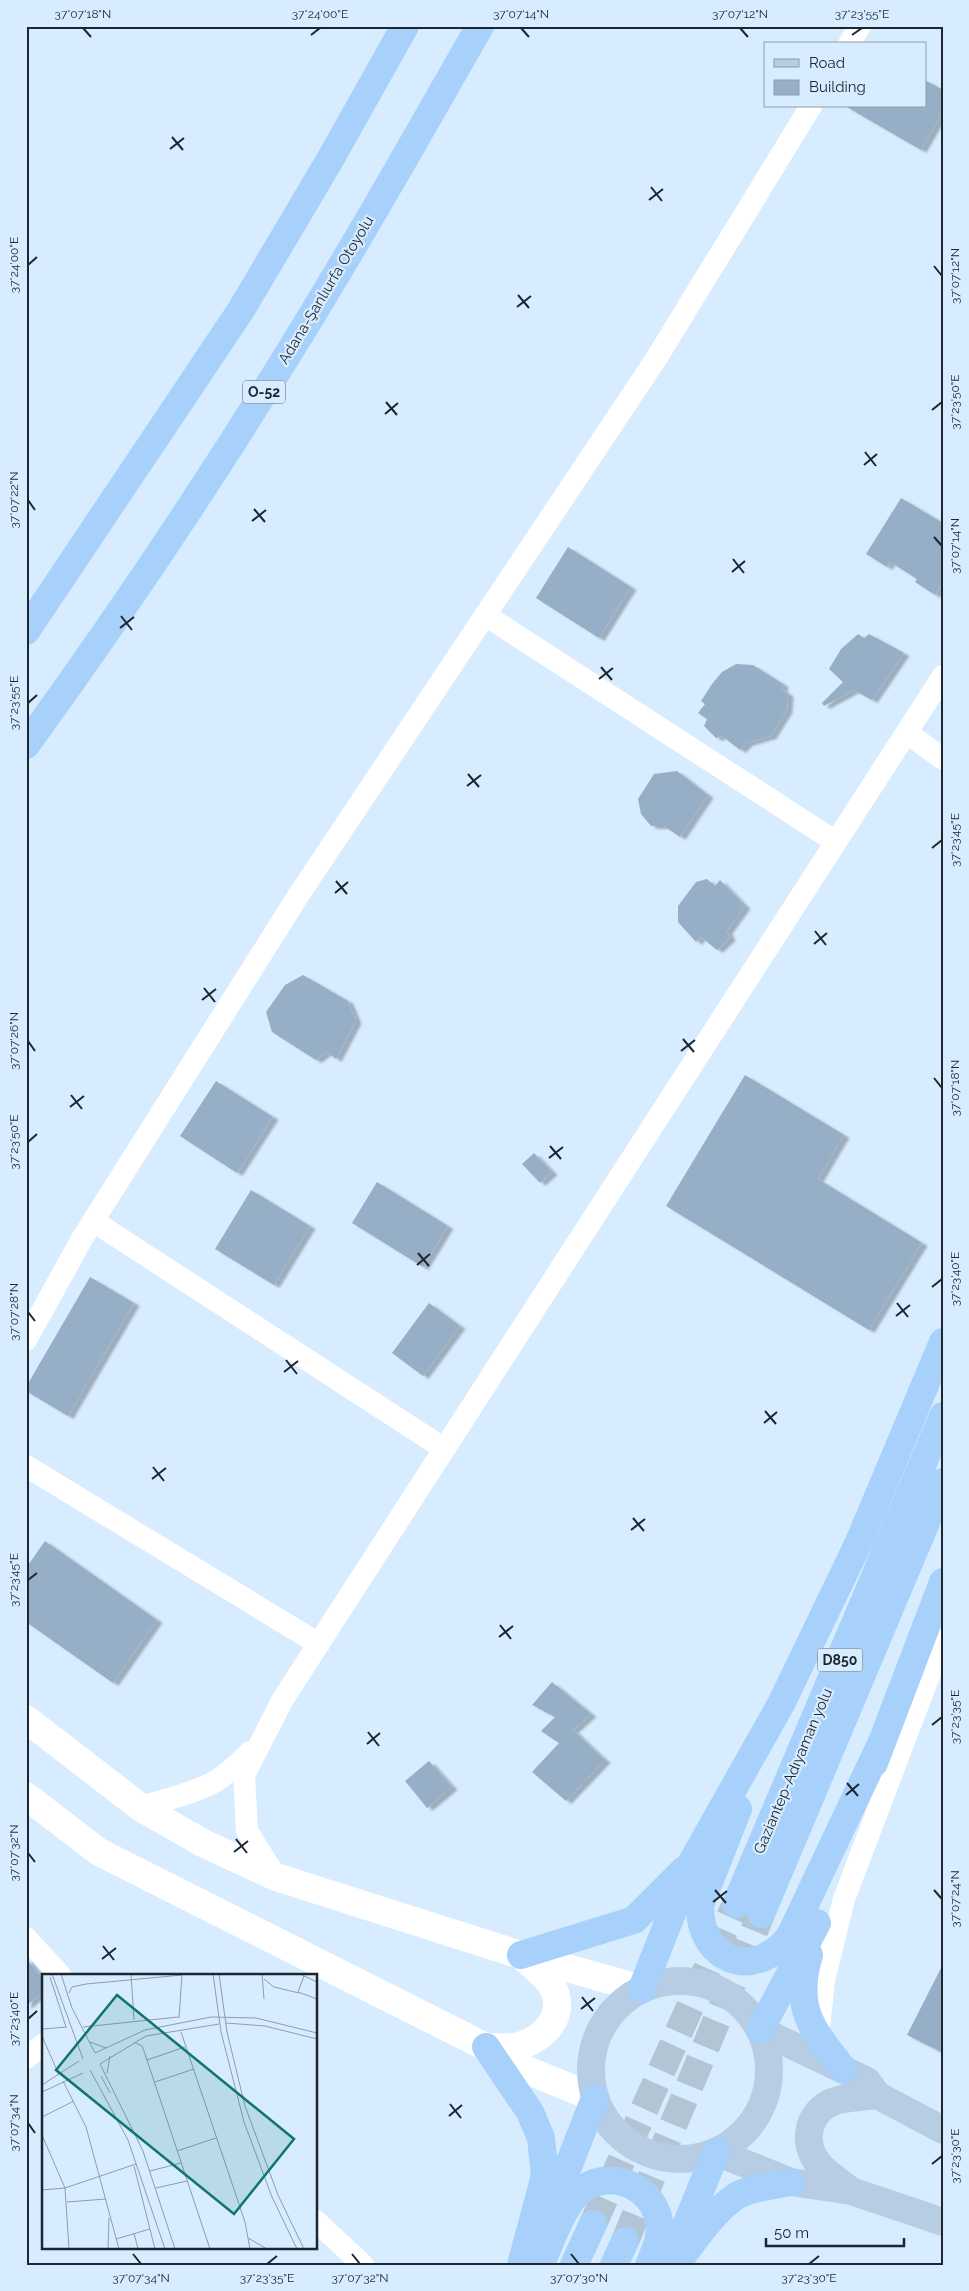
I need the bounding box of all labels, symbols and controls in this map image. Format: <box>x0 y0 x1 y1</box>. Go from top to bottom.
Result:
text: 37°07'18"N <box>55 7 111 21</box>
text: 37°24'00"E <box>292 7 348 21</box>
text: 37°07'14"N <box>493 7 549 21</box>
text: 37°07'12"N <box>712 7 768 21</box>
text: 37°23'55"E <box>835 7 889 21</box>
legend <box>764 42 926 108</box>
text: Road <box>809 54 845 72</box>
text: Building <box>809 78 866 96</box>
street label: Adana-Şanlıurfa Otoyolu <box>275 213 377 367</box>
text: 37°24'00"E <box>7 237 21 293</box>
text: 37°07'12"N <box>948 248 962 304</box>
text: 37°23'50"E <box>948 374 962 430</box>
road number: O-52 <box>243 381 285 404</box>
text: 37°07'22"N <box>7 471 21 529</box>
text: 37°07'14"N <box>948 518 962 574</box>
text: 37°23'55"E <box>7 676 21 730</box>
text: 37°23'45"E <box>948 813 962 867</box>
text: 37°07'26"N <box>7 1012 21 1070</box>
text: 37°07'18"N <box>948 1060 962 1116</box>
text: 37°23'50"E <box>7 1114 21 1170</box>
text: 37°23'40"E <box>948 1252 962 1306</box>
text: 37°07'28"N <box>7 1283 21 1341</box>
text: 37°23'45"E <box>7 1553 21 1607</box>
road number: D850 <box>818 1648 862 1672</box>
street label: Gaziantep-Adıyaman yolu <box>750 1685 836 1857</box>
text: 37°23'35"E <box>948 1690 962 1744</box>
text: 37°07'32"N <box>7 1824 21 1882</box>
text: 37°07'24"N <box>948 1870 962 1928</box>
inset map <box>42 1974 318 2248</box>
text: 37°23'40"E <box>7 1992 21 2046</box>
text: 37°07'34"N <box>7 2094 21 2152</box>
text: 37°23'30"E <box>948 2128 962 2184</box>
scale bar <box>766 2216 904 2248</box>
text: 50 m <box>774 2224 809 2242</box>
text: 37°07'34"N <box>112 2271 170 2285</box>
text: 37°23'35"E <box>240 2271 294 2285</box>
text: 37°07'32"N <box>331 2271 389 2285</box>
text: 37°07'30"N <box>550 2271 608 2285</box>
text: 37°23'30"E <box>781 2271 837 2285</box>

